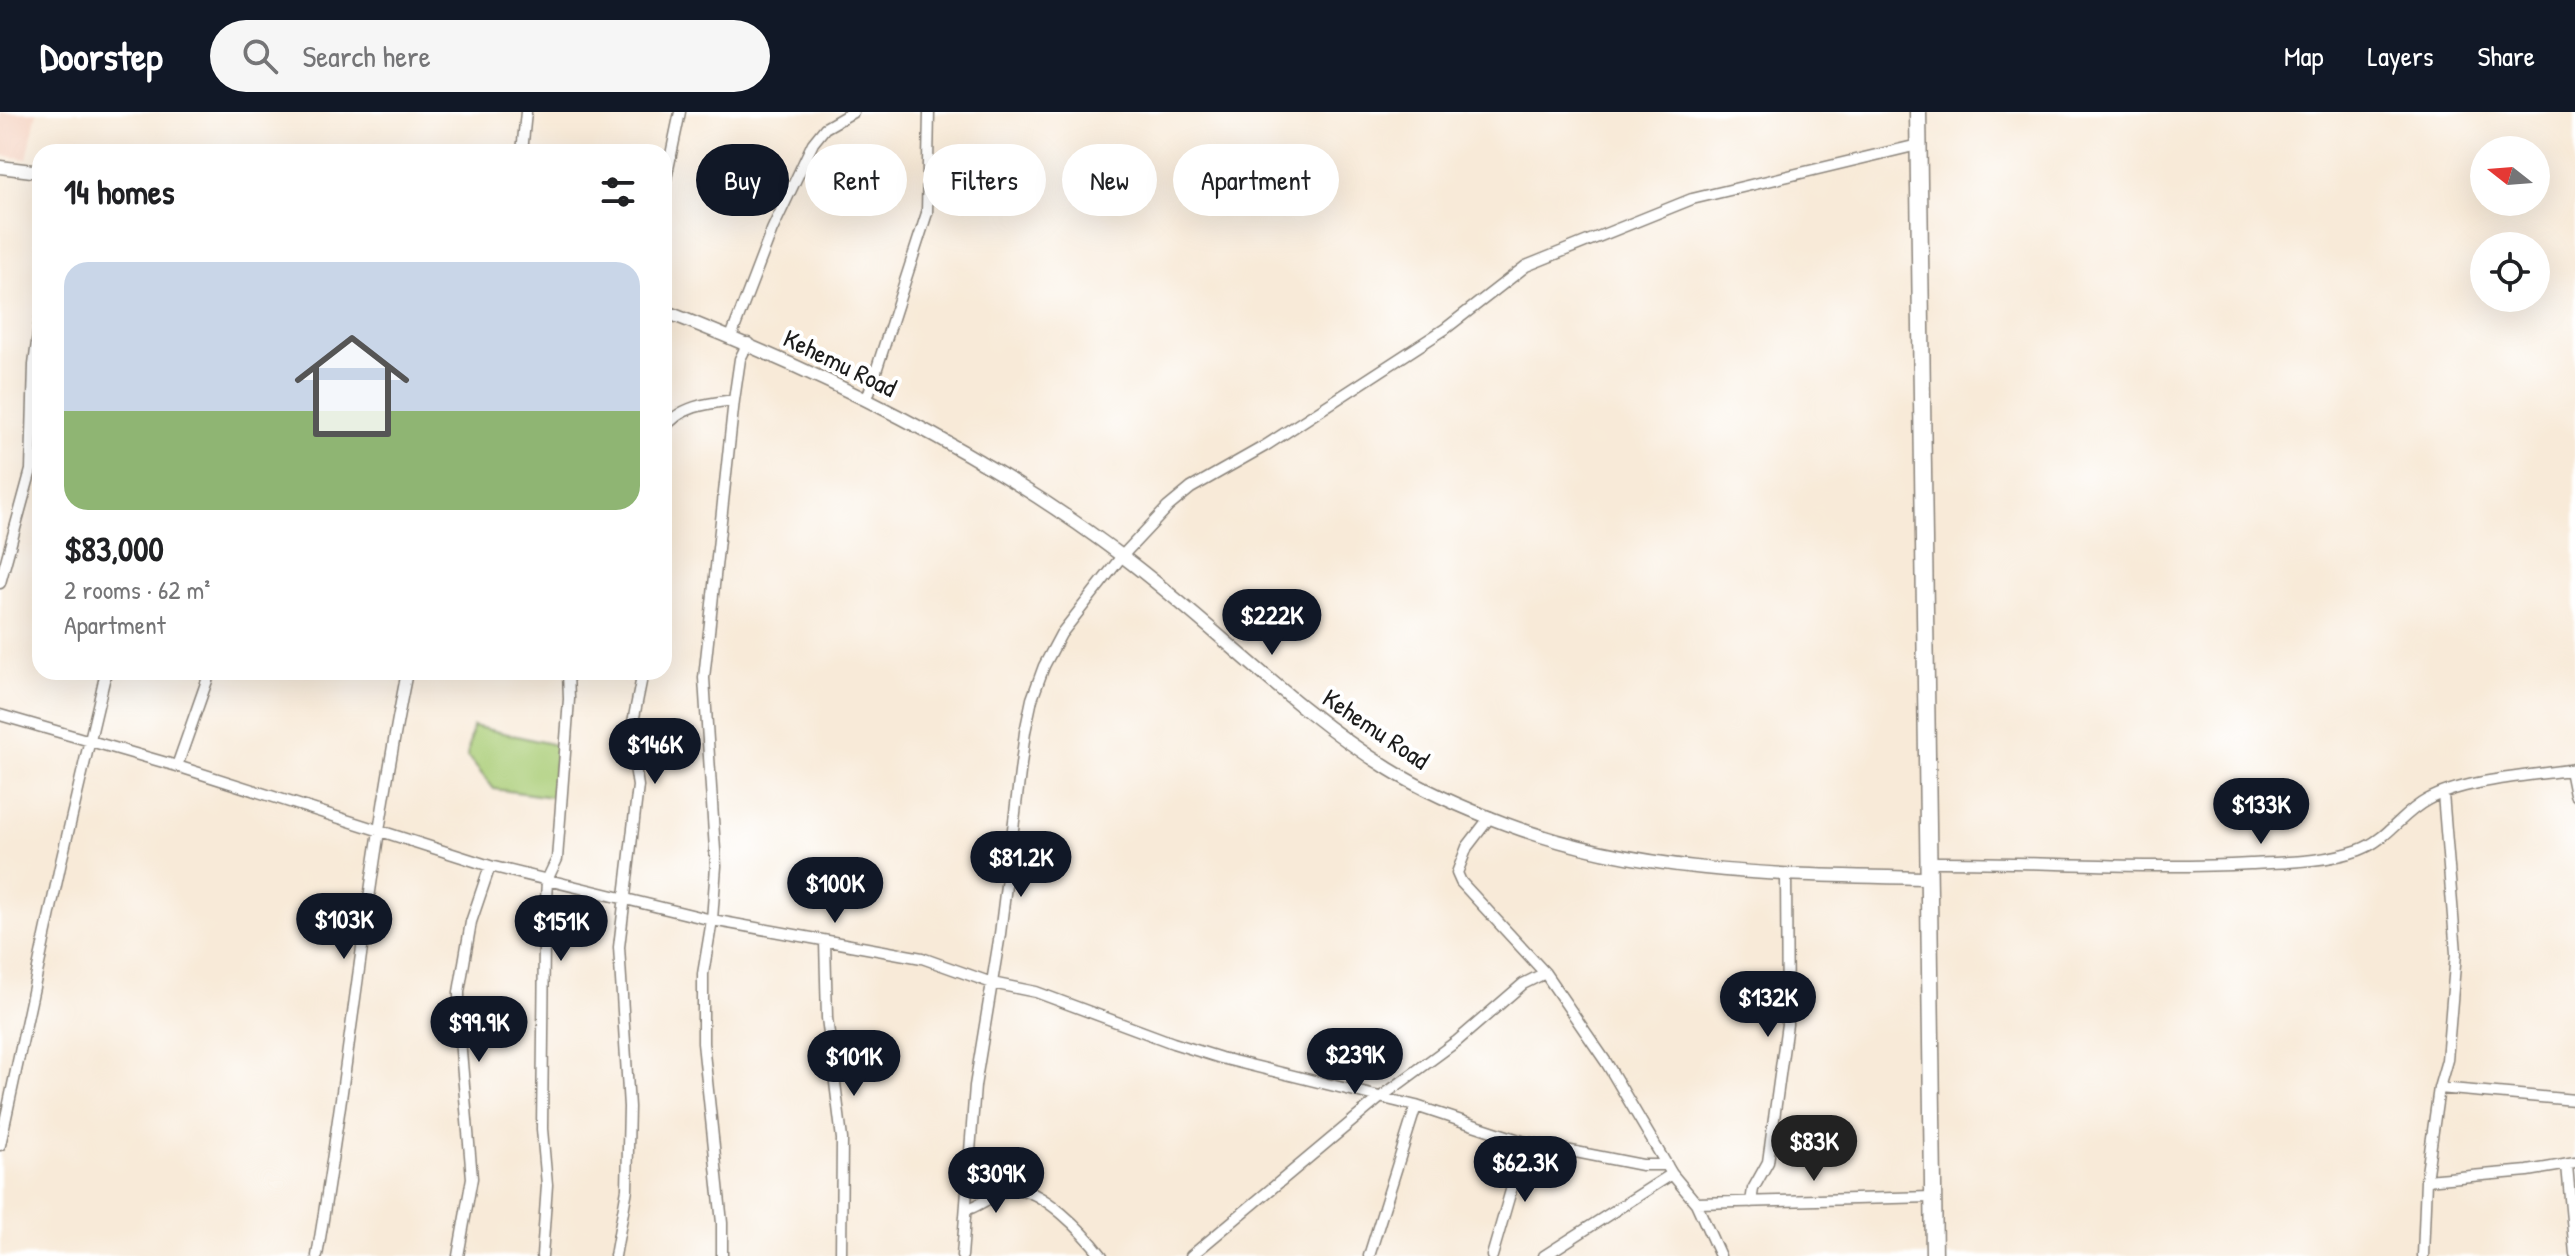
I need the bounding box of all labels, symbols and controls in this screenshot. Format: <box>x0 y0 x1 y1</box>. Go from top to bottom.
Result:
search box <box>210 20 770 92</box>
text: Doorstep <box>40 30 162 82</box>
icon: search <box>238 34 282 78</box>
text: Search here <box>302 36 431 76</box>
text: Map <box>2284 37 2324 75</box>
text: Layers <box>2368 37 2433 75</box>
text: Share <box>2477 37 2535 75</box>
north arrow <box>2470 136 2550 216</box>
map controls <box>2470 136 2550 312</box>
chip: Buy <box>696 144 789 216</box>
chip: Rent <box>805 144 907 216</box>
chip: Filters <box>923 144 1046 216</box>
chip: New <box>1062 144 1157 216</box>
chip: Apartment <box>1173 144 1339 216</box>
text: 14 homes <box>64 169 175 215</box>
icon: filters <box>596 170 640 214</box>
button: locate <box>2470 232 2550 312</box>
icon: home <box>280 314 424 458</box>
street label: Kehemu Road <box>778 320 903 405</box>
text: $83,000 <box>64 526 164 572</box>
text: 2 rooms · 62 m² <box>64 572 210 607</box>
pin: $222K <box>1216 589 1328 657</box>
text: $222K <box>1240 597 1304 632</box>
text: Apartment <box>64 607 166 642</box>
street label: Kehemu Road <box>1316 680 1437 777</box>
pin: $146K <box>599 718 711 786</box>
text: $146K <box>627 726 683 761</box>
pin: $133K <box>2205 778 2317 846</box>
text: $133K <box>2231 786 2291 821</box>
pin: $81.2K <box>956 831 1086 899</box>
text: $81.2K <box>988 839 1054 874</box>
pin: $100K <box>779 857 891 925</box>
text: $100K <box>805 865 865 900</box>
pin: $103K <box>288 893 400 961</box>
pin: $151K <box>505 895 617 963</box>
text: $103K <box>314 901 374 936</box>
text: $151K <box>533 903 589 938</box>
pin: $132K <box>1712 971 1824 1039</box>
text: $132K <box>1738 979 1798 1014</box>
pin: $99.9K <box>414 996 544 1064</box>
text: $99.9K <box>449 1004 509 1039</box>
pin: $239K <box>1299 1028 1411 1096</box>
pin: $101K <box>798 1030 910 1098</box>
text: $239K <box>1325 1036 1385 1071</box>
text: $101K <box>825 1038 883 1073</box>
pin: $83K <box>1767 1115 1861 1183</box>
text: $83K <box>1789 1123 1839 1158</box>
pin: $62.3K <box>1460 1136 1590 1204</box>
text: $62.3K <box>1492 1144 1558 1179</box>
pin: $309K <box>940 1147 1052 1215</box>
text: $309K <box>966 1155 1026 1190</box>

